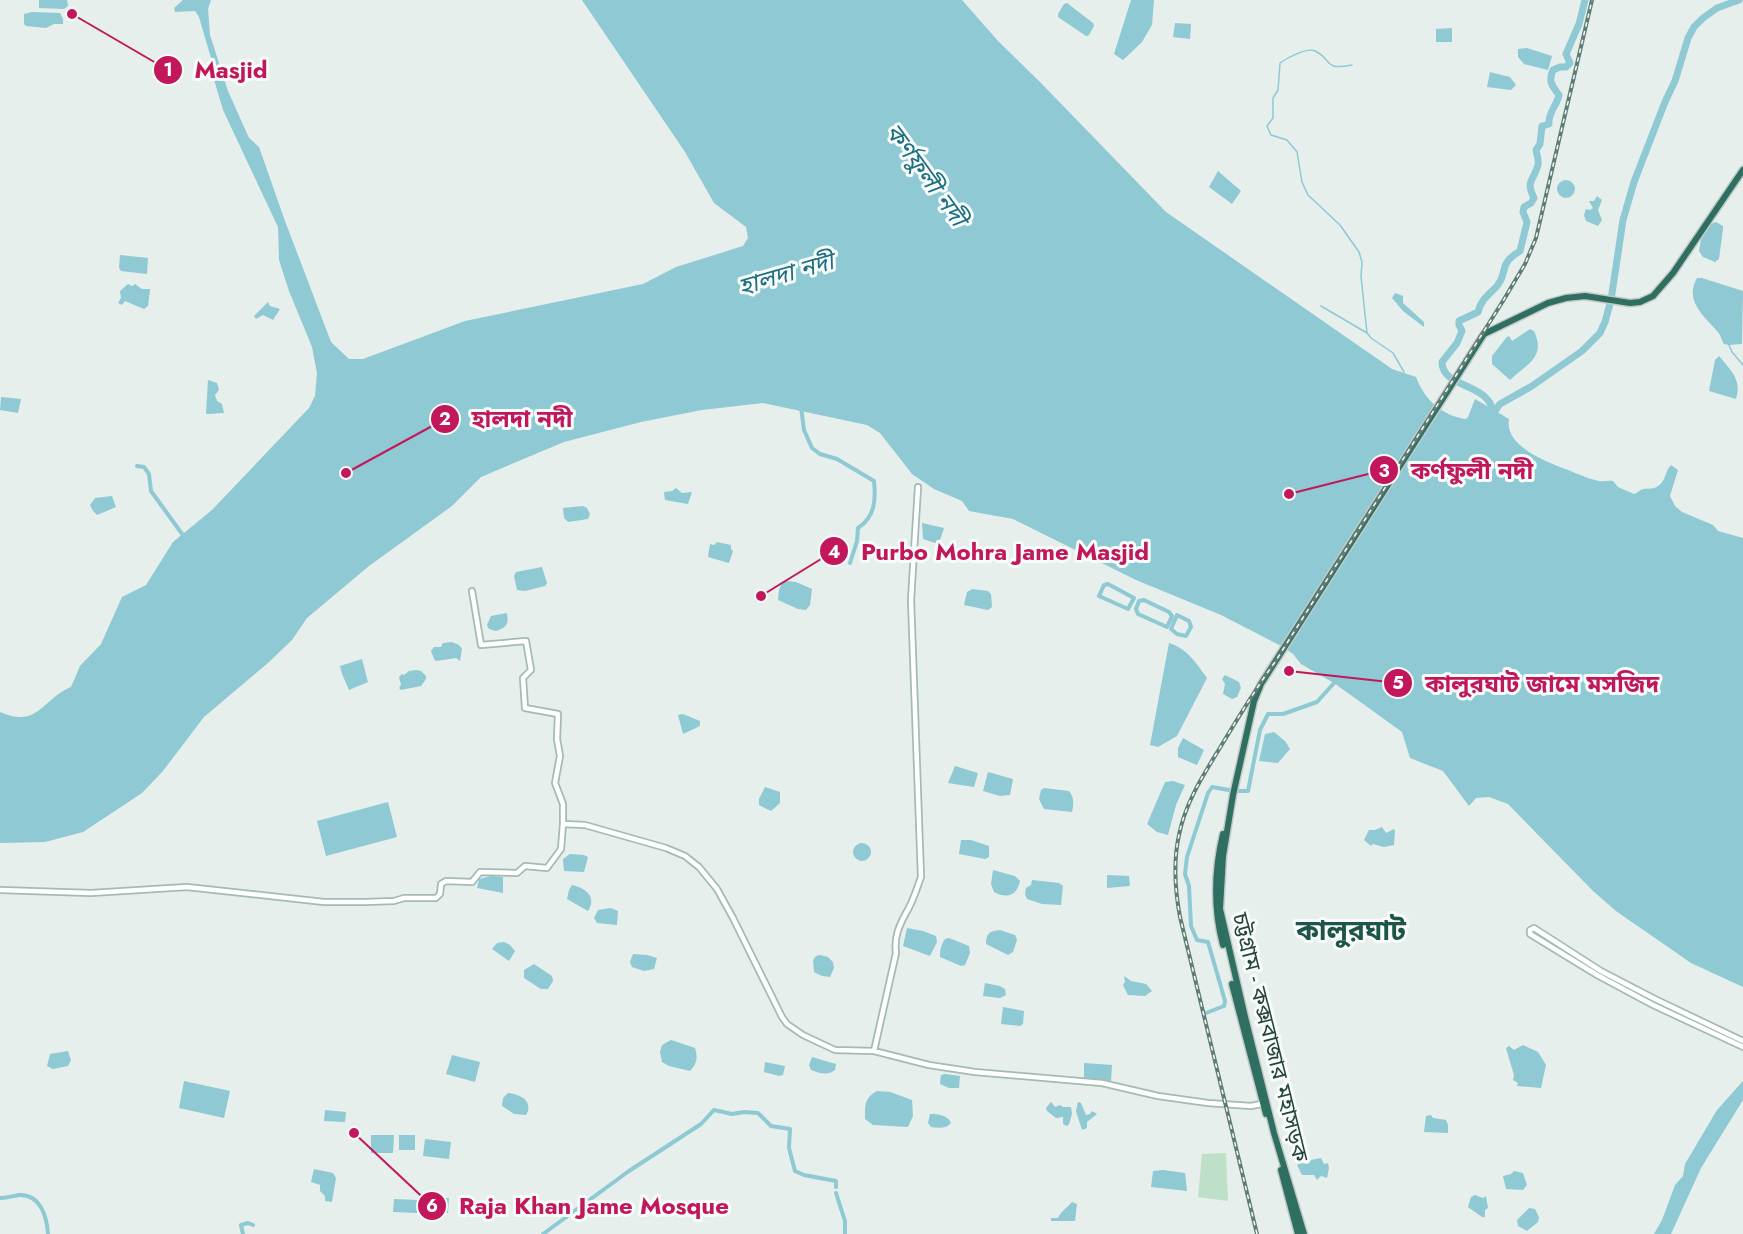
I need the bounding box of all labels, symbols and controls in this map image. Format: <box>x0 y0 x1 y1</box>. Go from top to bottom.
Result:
callout: Masjid <box>153 49 280 91</box>
text: Masjid <box>194 52 268 87</box>
text: 1 <box>163 57 173 83</box>
water label: কর্ণফুলী নদী <box>877 116 978 237</box>
water label: হালদা নদী <box>734 242 842 304</box>
callout: হালদা নদী <box>430 398 585 440</box>
text: হালদা নদী <box>470 401 574 436</box>
text: 2 <box>439 406 451 432</box>
callout: কর্ণফুলী নদী <box>1369 449 1546 491</box>
text: কর্ণফুলী নদী <box>1410 453 1535 488</box>
text: 3 <box>1378 458 1390 484</box>
callout: Purbo Mohra Jame Masjid <box>819 530 1161 572</box>
text: Purbo Mohra Jame Masjid <box>861 534 1149 569</box>
text: 4 <box>828 539 840 565</box>
callout: কালুরঘাট জামে মসজিদ <box>1383 662 1671 704</box>
text: কালুরঘাট জামে মসজিদ <box>1424 666 1659 701</box>
text: 5 <box>1392 670 1404 696</box>
street label: চট্টগ্রাম - কক্সবাজার মহাসড়ক <box>1224 908 1318 1165</box>
district label: কালুরঘাট <box>1295 910 1406 951</box>
callout: Raja Khan Jame Mosque <box>417 1185 741 1227</box>
text: Raja Khan Jame Mosque <box>459 1188 729 1223</box>
text: 6 <box>426 1193 438 1219</box>

